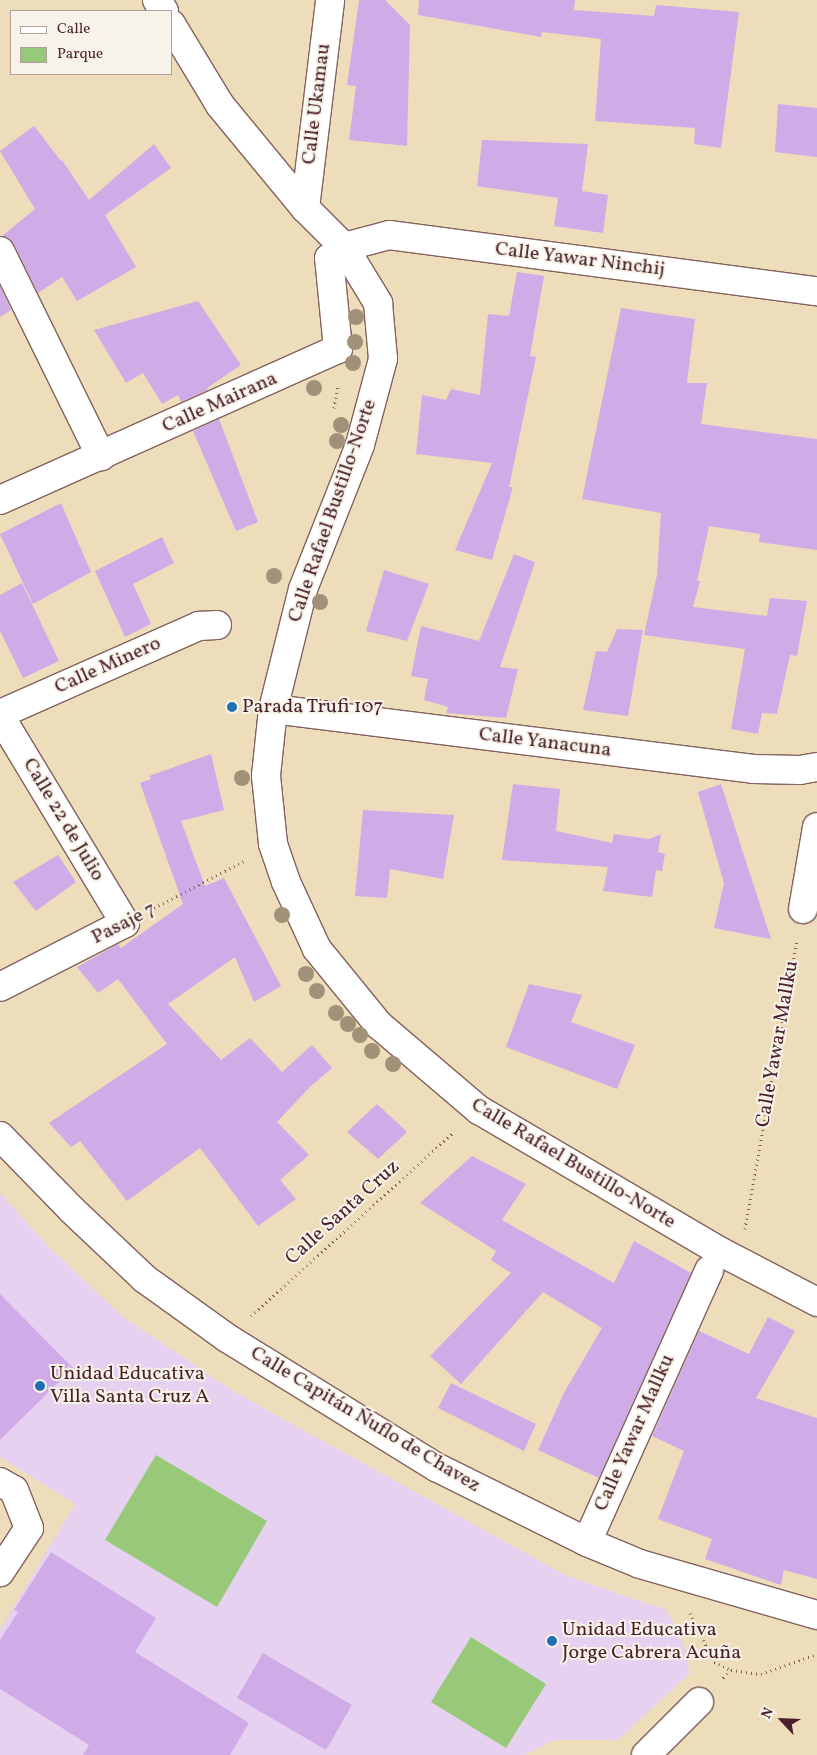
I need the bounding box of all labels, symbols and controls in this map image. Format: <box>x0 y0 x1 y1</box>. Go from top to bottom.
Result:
legend <box>10 10 172 75</box>
text: Calle <box>57 19 90 40</box>
street label: Calle Ukamau <box>298 42 336 166</box>
text: Parque <box>57 44 103 65</box>
street label: Calle Yawar Ninchij <box>493 238 667 282</box>
street label: Calle Mairana <box>159 367 281 439</box>
street label: Calle Rafael Bustillo-Norte <box>284 396 382 626</box>
street label: Calle Minero <box>51 632 165 700</box>
place label: Parada Trufi 107 <box>242 695 384 719</box>
marker: Parada Trufi 107 <box>226 701 238 713</box>
street label: Calle Yanacuna <box>477 723 613 763</box>
street label: Calle 22 de Julio <box>17 754 109 886</box>
street label: Pasaje 7 <box>88 898 160 950</box>
street label: Calle Yawar Mallku <box>751 958 805 1130</box>
street label: Calle Rafael Bustillo-Norte <box>466 1093 680 1235</box>
street label: Calle Santa Cruz <box>281 1156 405 1270</box>
street label: Calle Capitán Ñuflo de Chavez <box>246 1342 484 1498</box>
street label: Calle Yawar Mallku <box>590 1351 680 1515</box>
place label: Unidad Educativa Villa Santa Cruz A <box>50 1362 209 1409</box>
marker: Unidad Educativa Villa Santa Cruz A <box>34 1380 46 1392</box>
place label: Unidad Educativa Jorge Cabrera Acuña <box>562 1618 741 1665</box>
marker: Unidad Educativa Jorge Cabrera Acuña <box>546 1635 558 1647</box>
north arrow <box>757 1695 807 1745</box>
text: N <box>757 1705 779 1722</box>

